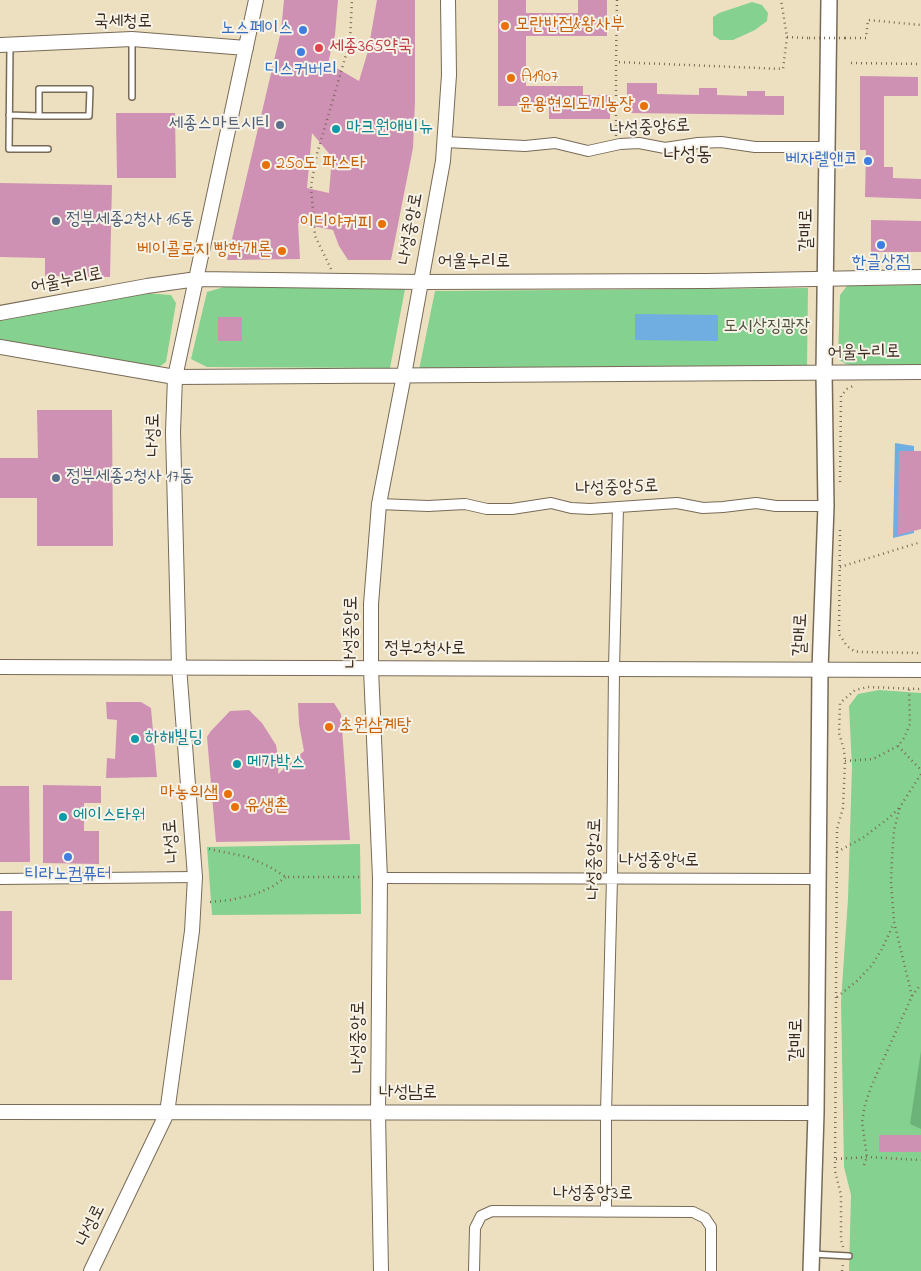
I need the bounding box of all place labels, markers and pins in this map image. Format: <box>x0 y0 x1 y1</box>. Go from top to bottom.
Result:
place label: 모란반점&왕사부 <box>515 15 625 37</box>
place label: 노스페이스 <box>221 19 293 41</box>
marker: 모란반점&왕사부 <box>499 20 511 32</box>
marker: 노스페이스 <box>297 24 309 36</box>
place label: 세종365약국 <box>329 37 413 59</box>
marker: 세종365약국 <box>313 42 325 54</box>
marker: 디스커버리 <box>295 46 307 58</box>
place label: 디스커버리 <box>265 60 337 82</box>
place label: A1907 <box>521 67 558 89</box>
marker: A1907 <box>505 72 517 84</box>
place label: 윤용현의도끼농장 <box>518 95 634 117</box>
marker: 윤용현의도끼농장 <box>638 100 650 112</box>
place label: 세종스마트시티 <box>169 114 270 136</box>
place label: 마크원애비뉴 <box>346 118 433 140</box>
marker: 세종스마트시티 <box>274 119 286 131</box>
marker: 마크원애비뉴 <box>330 123 342 135</box>
place label: 베자렐앤코 <box>786 150 858 172</box>
place label: 250도 파스타 <box>276 154 365 176</box>
marker: 베자렐앤코 <box>862 155 874 167</box>
marker: 250도 파스타 <box>260 159 272 171</box>
place label: 정부세종2청사 16동 <box>66 210 194 232</box>
place label: 이디야커피 <box>300 213 372 235</box>
marker: 정부세종2청사 16동 <box>50 215 62 227</box>
marker: 이디야커피 <box>376 218 388 230</box>
marker: 한글상점 <box>875 239 887 251</box>
place label: 베이콜로지 빵학개론 <box>137 240 272 262</box>
marker: 베이콜로지 빵학개론 <box>276 245 288 257</box>
place label: 한글상점 <box>852 253 910 275</box>
place label: 정부세종2청사 17동 <box>66 467 194 489</box>
marker: 정부세종2청사 17동 <box>50 472 62 484</box>
place label: 초원삼계탕 <box>339 716 411 738</box>
marker: 초원삼계탕 <box>323 721 335 733</box>
place label: 하해빌딩 <box>145 728 203 750</box>
marker: 하해빌딩 <box>129 733 141 745</box>
place label: 메가박스 <box>247 753 305 775</box>
marker: 메가박스 <box>231 758 243 770</box>
place label: 마농의샘 <box>160 783 218 805</box>
marker: 마농의샘 <box>222 788 234 800</box>
place label: 유생촌 <box>245 796 288 818</box>
marker: 유생촌 <box>229 801 241 813</box>
place label: 에이스타워 <box>73 806 145 828</box>
marker: 에이스타워 <box>57 811 69 823</box>
marker: 티라노컴퓨터 <box>62 851 74 863</box>
place label: 티라노컴퓨터 <box>25 865 111 887</box>

